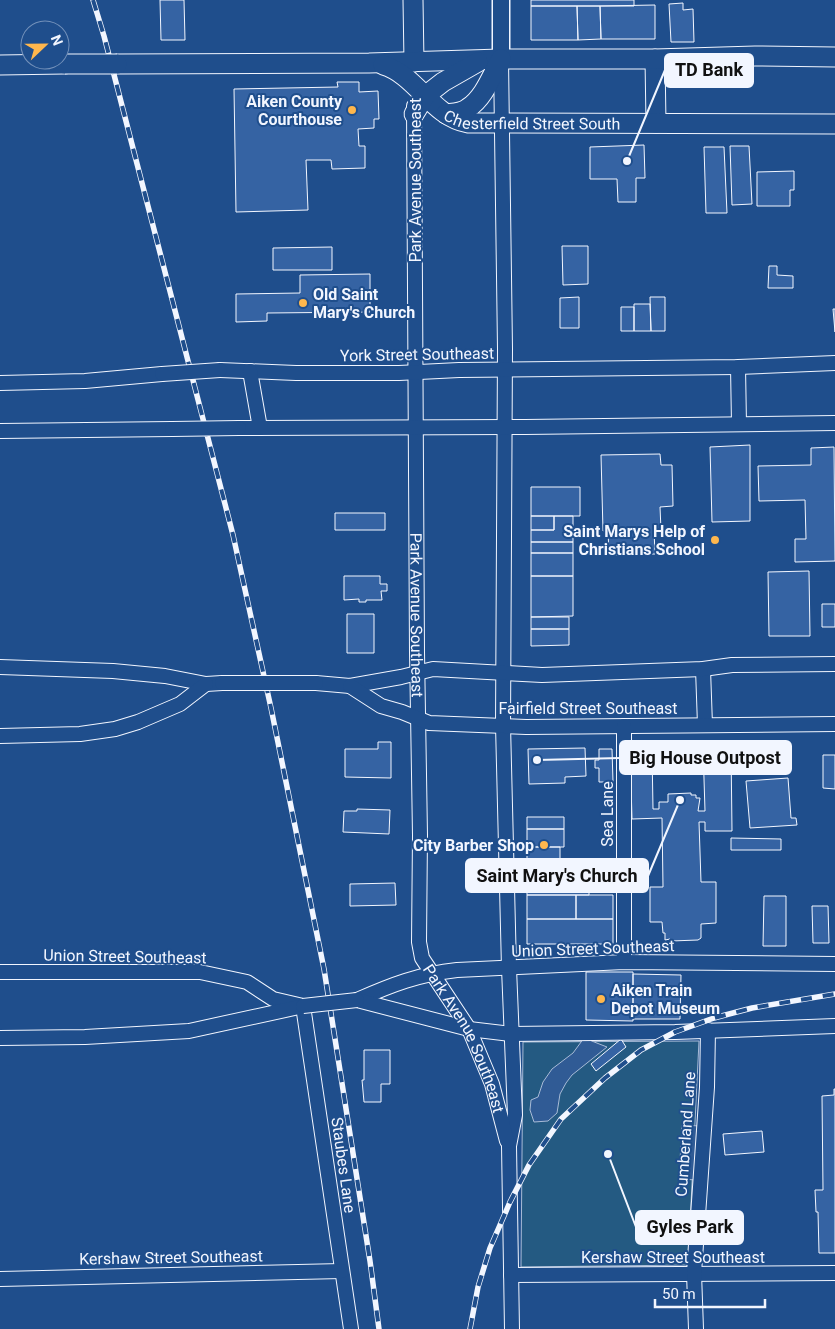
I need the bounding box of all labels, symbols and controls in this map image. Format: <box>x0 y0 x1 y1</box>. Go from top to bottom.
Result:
north arrow <box>20 20 70 70</box>
text: N <box>48 33 66 48</box>
callout: TD Bank <box>665 54 753 87</box>
text: TD Bank <box>675 59 743 80</box>
place label: Aiken County Courthouse <box>246 92 343 129</box>
street label: Park Avenue Southeast <box>406 98 425 262</box>
marker: Aiken County Courthouse <box>346 104 358 116</box>
street label: Chesterfield Street South <box>440 106 620 133</box>
place label: Old Saint Mary's Church <box>313 285 415 322</box>
marker: Old Saint Mary's Church <box>297 297 309 309</box>
street label: York Street Southeast <box>340 344 494 365</box>
place label: Saint Marys Help of Christians School <box>563 522 705 559</box>
street label: Park Avenue Southeast <box>406 533 427 698</box>
marker: Saint Marys Help of Christians School <box>709 534 721 546</box>
street label: Fairfield Street Southeast <box>498 699 678 718</box>
callout: Big House Outpost <box>620 741 791 774</box>
text: Big House Outpost <box>629 747 781 768</box>
street label: Sea Lane <box>598 781 617 847</box>
place label: City Barber Shop <box>413 836 534 855</box>
marker: City Barber Shop <box>538 839 550 851</box>
callout: Saint Mary's Church <box>466 859 648 892</box>
text: Saint Mary's Church <box>476 865 638 886</box>
street label: Union Street Southeast <box>511 936 675 961</box>
street label: Union Street Southeast <box>43 946 207 967</box>
street label: Park Avenue Southeast <box>419 961 508 1115</box>
place label: Aiken Train Depot Museum <box>611 981 720 1018</box>
marker: Aiken Train Depot Museum <box>595 993 607 1005</box>
street label: Cumberland Lane <box>672 1071 699 1197</box>
street label: Staubes Lane <box>327 1116 360 1214</box>
callout: Gyles Park <box>636 1211 743 1244</box>
text: Gyles Park <box>647 1216 734 1237</box>
street label: Kershaw Street Southeast <box>79 1246 263 1269</box>
street label: Kershaw Street Southeast <box>581 1248 765 1267</box>
scale bar <box>655 1276 765 1308</box>
text: 50 m <box>662 1285 696 1303</box>

